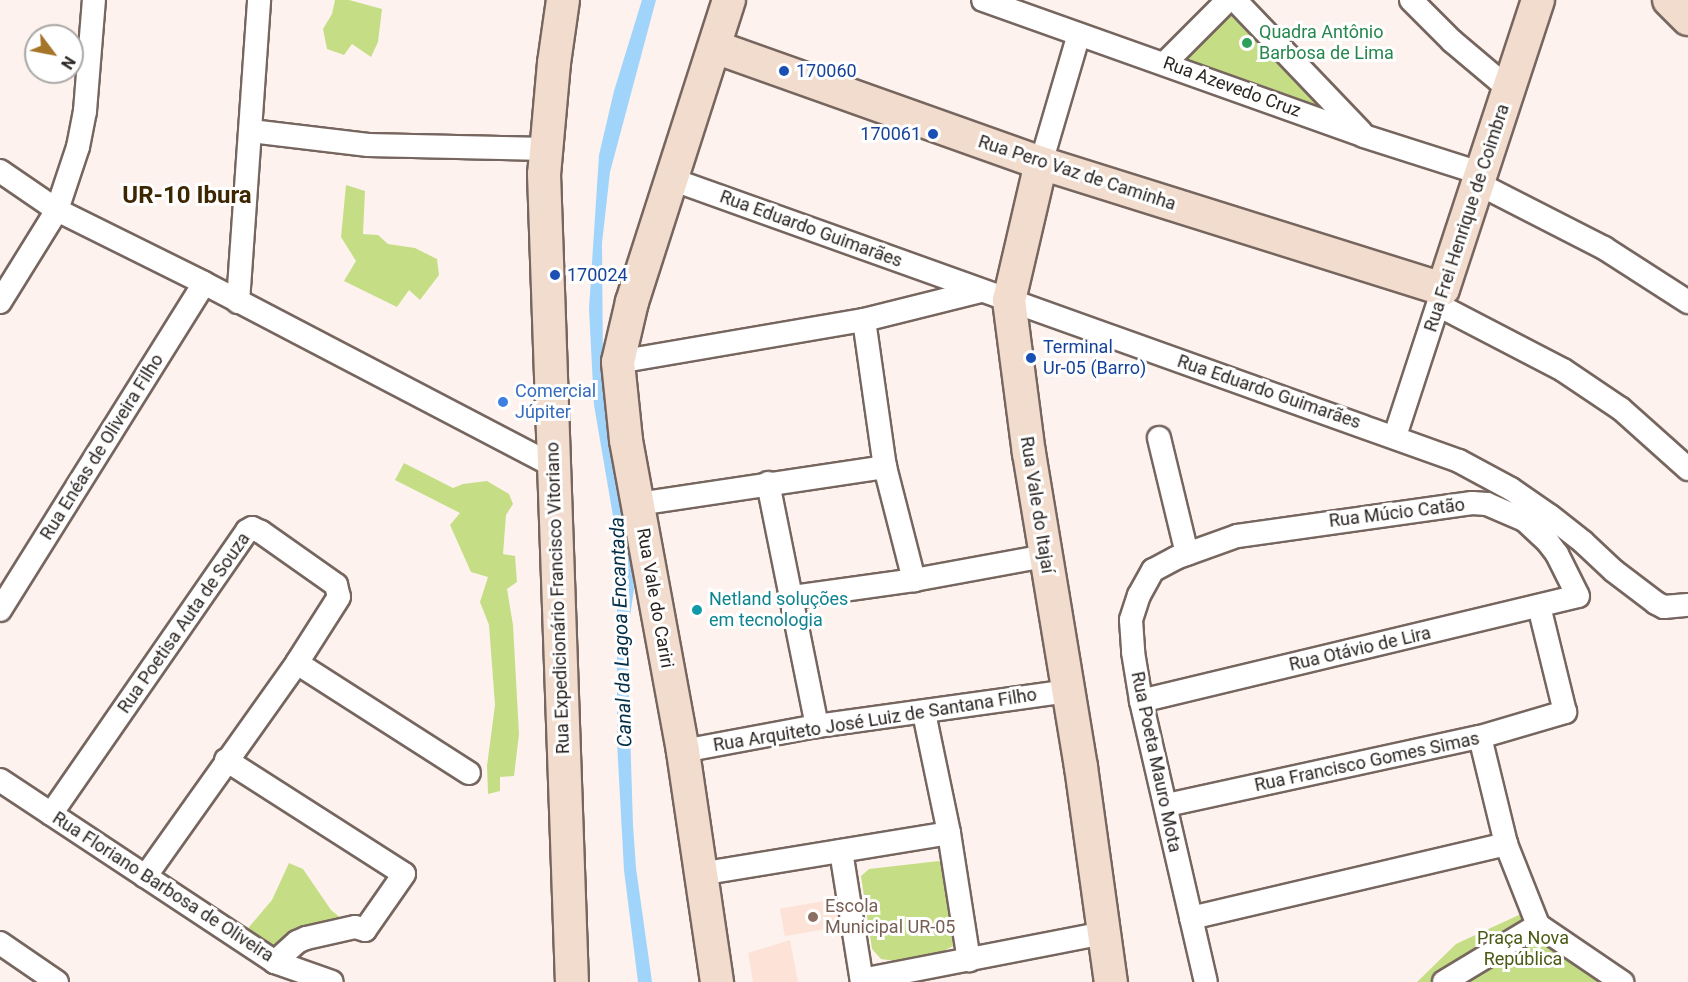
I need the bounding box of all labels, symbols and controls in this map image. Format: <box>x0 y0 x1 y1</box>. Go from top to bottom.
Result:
place label: Quadra Antônio Barbosa de Lima <box>1259 22 1394 64</box>
north arrow <box>24 24 84 84</box>
marker: Quadra Antônio Barbosa de Lima <box>1240 36 1254 50</box>
street label: Rua Azevedo Cruz <box>1160 52 1304 122</box>
text: N <box>57 53 79 73</box>
place label: 170060 <box>796 60 857 82</box>
marker: 170060 <box>777 64 791 78</box>
street label: Rua Frei Henrique de Coimbra <box>1420 101 1514 335</box>
place label: 170061 <box>860 123 921 145</box>
marker: 170061 <box>926 127 940 141</box>
street label: Rua Pero Vaz de Caminha <box>975 131 1179 215</box>
district label: UR-10 Ibura <box>122 182 252 210</box>
street label: Rua Eduardo Guimarães <box>717 186 905 272</box>
place label: 170024 <box>567 264 628 286</box>
marker: 170024 <box>548 268 562 282</box>
place label: Terminal Ur-05 (Barro) <box>1043 337 1146 380</box>
street label: Rua Enéas de Oliveira Filho <box>36 350 168 544</box>
street label: Rua Eduardo Guimarães <box>1174 350 1364 434</box>
marker: Terminal Ur-05 (Barro) <box>1024 351 1038 365</box>
place label: Comercial Júpiter <box>515 381 596 424</box>
marker: Comercial Júpiter <box>496 395 510 409</box>
street label: Rua Vale do Itajaí <box>1015 435 1059 575</box>
street label: Rua Expedicionário Francisco Vitoriano <box>542 442 574 754</box>
street label: Rua Múcio Catão <box>1328 494 1466 532</box>
water label: Canal da Lagoa Encantada <box>605 516 637 748</box>
street label: Rua Vale do Cariri <box>632 526 678 670</box>
street label: Rua Poetisa Auta de Souza <box>113 528 255 718</box>
place label: Netland soluções em tecnologia <box>709 589 848 632</box>
marker: Netland soluções em tecnologia <box>690 603 704 617</box>
street label: Rua Otávio de Lira <box>1287 622 1433 676</box>
street label: Rua Poeta Mauro Mota <box>1126 670 1186 854</box>
street label: Rua Arquiteto José Luiz de Santana Filho <box>712 684 1038 756</box>
street label: Rua Francisco Gomes Simas <box>1253 728 1481 796</box>
street label: Rua Floriano Barbosa de Oliveira <box>48 807 278 967</box>
place label: Escola Municipal UR-05 <box>825 896 955 938</box>
marker: Escola Municipal UR-05 <box>806 910 820 924</box>
park label: Praça Nova República <box>1477 928 1569 970</box>

